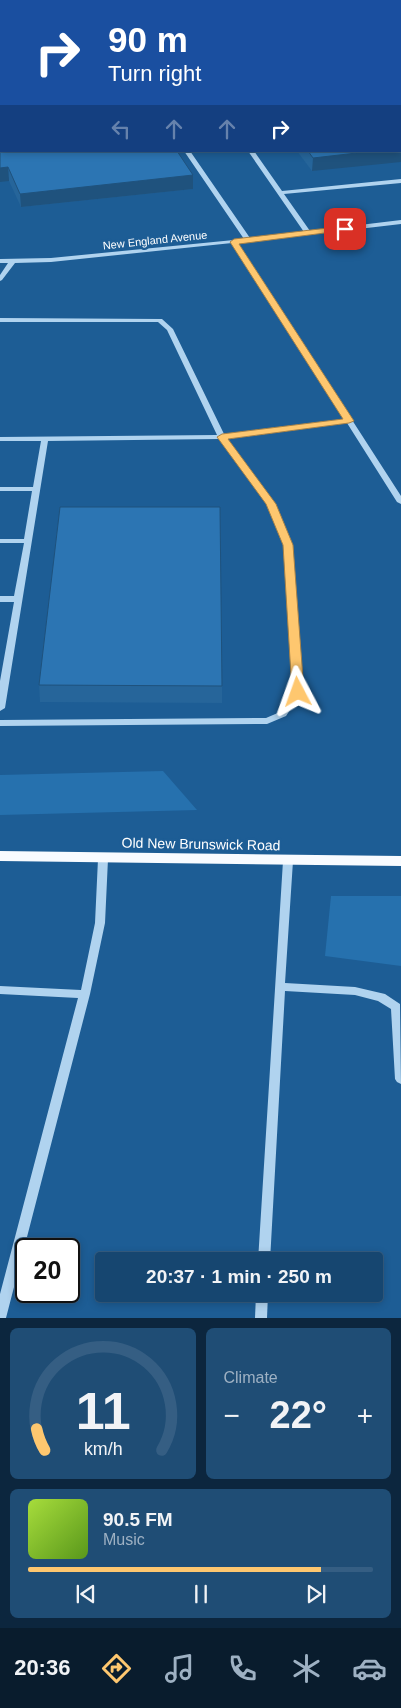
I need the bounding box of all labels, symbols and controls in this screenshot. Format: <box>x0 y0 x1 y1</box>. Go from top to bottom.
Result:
icon: right <box>25 20 90 85</box>
text: 90 m <box>108 20 188 59</box>
text: Turn right <box>108 61 201 86</box>
icon: left <box>107 115 135 143</box>
icon: ahead <box>160 115 188 143</box>
icon: ahead <box>213 115 241 143</box>
icon: right <box>266 115 294 143</box>
pin <box>324 208 366 250</box>
icon: arrive <box>331 215 359 243</box>
street label: New England Avenue <box>102 229 208 251</box>
position arrow <box>271 665 323 717</box>
street label: Old New Brunswick Road <box>122 835 280 853</box>
speed limit sign: 20 <box>15 1238 80 1303</box>
text: 20:37 · 1 min · 250 m <box>146 1266 332 1287</box>
text: Climate <box>224 1369 278 1386</box>
text: 11 <box>75 1382 130 1440</box>
text: 22° <box>270 1394 327 1436</box>
text: − <box>224 1400 240 1431</box>
text: + <box>357 1400 373 1431</box>
text: km/h <box>83 1439 122 1459</box>
text: 90.5 FM <box>103 1509 173 1530</box>
text: Music <box>103 1531 145 1548</box>
icon: previous <box>72 1580 100 1608</box>
icon: pause <box>187 1580 215 1608</box>
icon: next <box>302 1580 330 1608</box>
icon: directions <box>99 1651 134 1686</box>
icon: music <box>162 1651 197 1686</box>
icon: phone <box>225 1651 260 1686</box>
icon: climate <box>289 1651 324 1686</box>
icon: car <box>352 1651 387 1686</box>
text: 20:36 <box>14 1655 70 1680</box>

